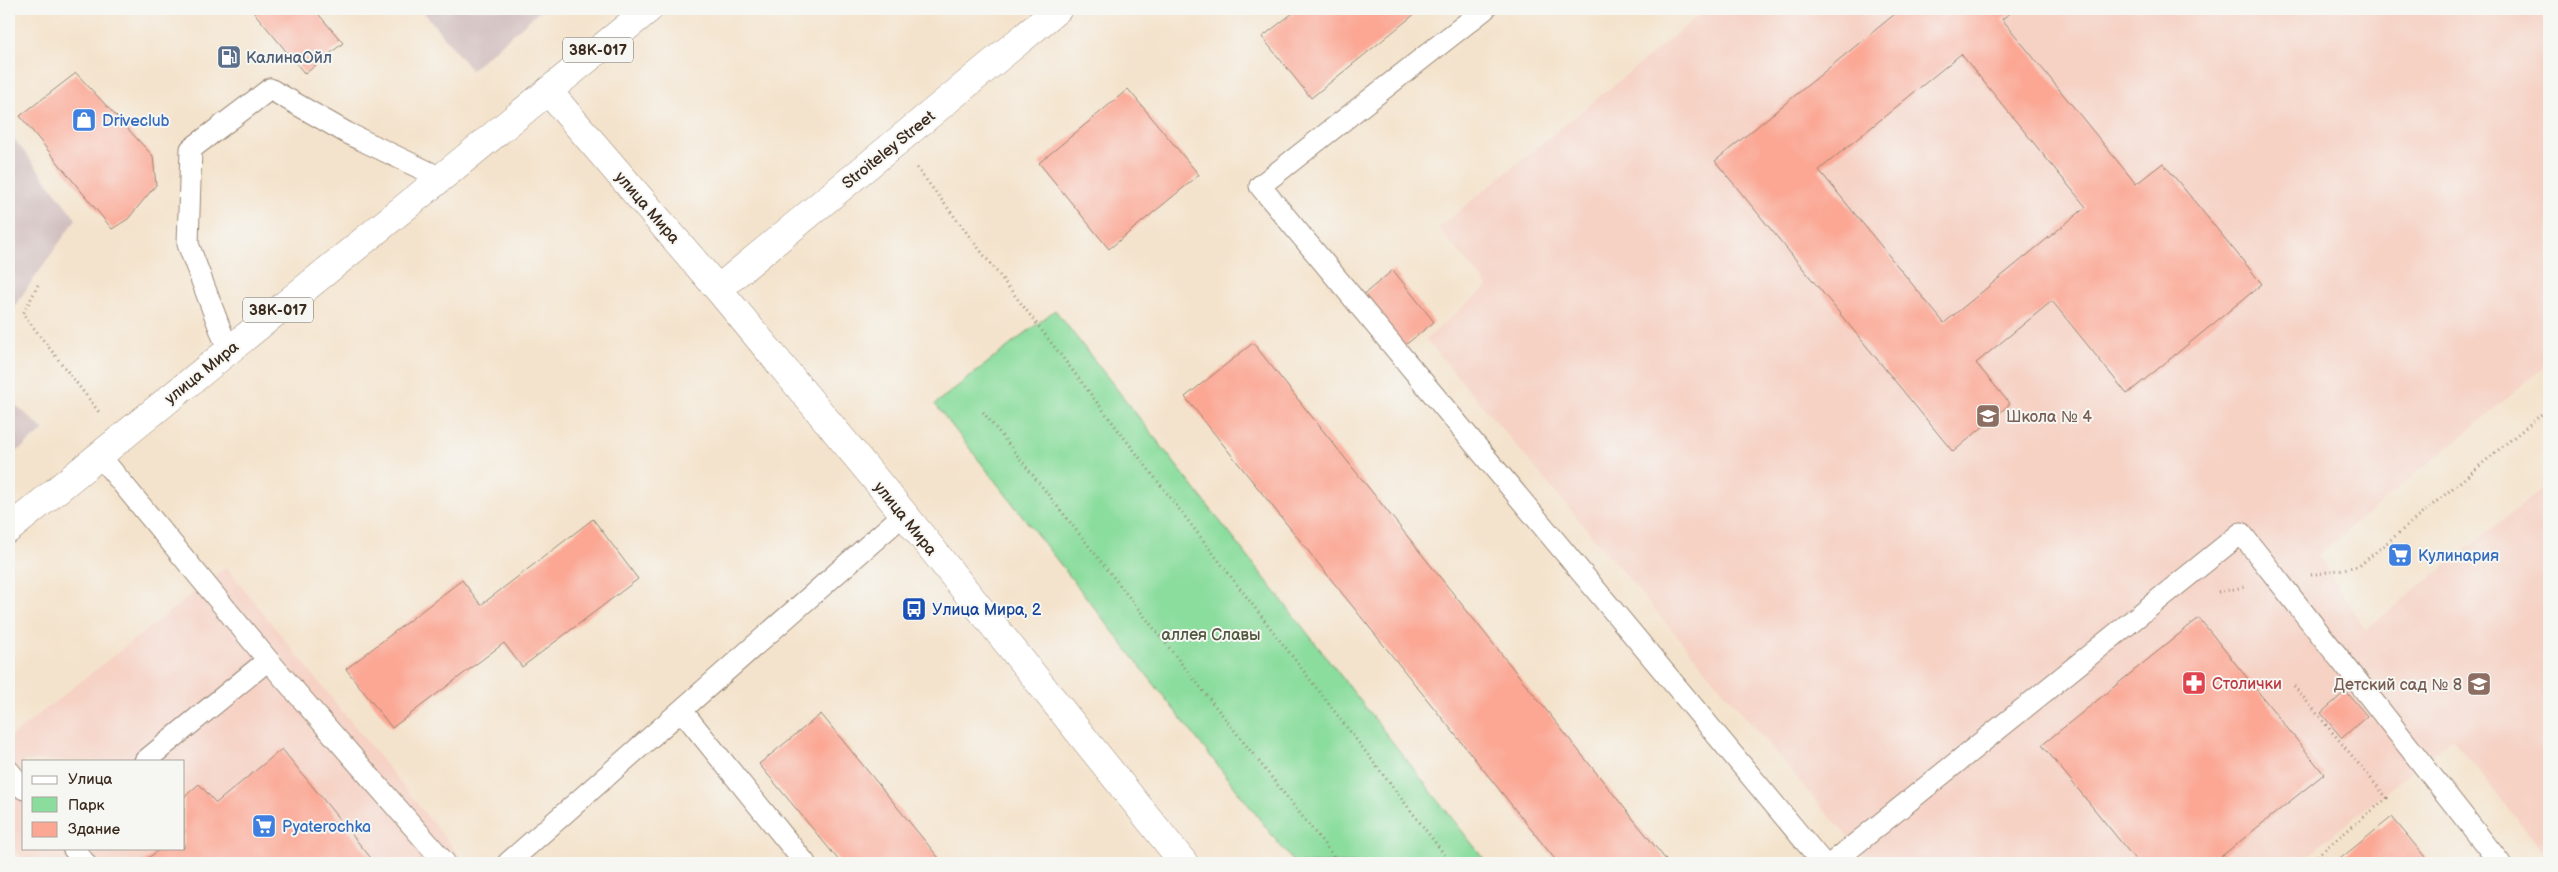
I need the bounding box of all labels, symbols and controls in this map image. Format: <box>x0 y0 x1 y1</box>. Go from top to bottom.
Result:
road number: 38К-017 <box>563 38 633 62</box>
fuel station icon: КалинаОйл <box>216 44 242 70</box>
place label: КалинаОйл <box>246 49 332 68</box>
shop icon: Driveclub <box>71 107 97 133</box>
street label: Stroiteley Street <box>839 107 939 193</box>
place label: Driveclub <box>102 112 170 131</box>
street label: улица Мира <box>610 168 684 248</box>
road number: 38К-017 <box>243 298 313 322</box>
street label: улица Мира <box>161 337 243 409</box>
school or university icon: Школа № 4 <box>1975 403 2001 429</box>
place label: Школа № 4 <box>2006 408 2092 427</box>
street label: улица Мира <box>869 478 941 560</box>
supermarket icon: Кулинария <box>2387 542 2413 568</box>
place label: Кулинария <box>2418 547 2499 566</box>
bus stop icon: Улица Мира, 2 <box>901 596 927 622</box>
place label: Улица Мира, 2 <box>932 601 1042 620</box>
park label: аллея Славы <box>1162 626 1261 645</box>
pharmacy icon: Столички <box>2181 670 2207 696</box>
school or university icon: Детский сад № 8 <box>2466 671 2492 697</box>
place label: Столички <box>2212 675 2282 694</box>
place label: Детский сад № 8 <box>2334 676 2462 695</box>
legend <box>22 760 185 850</box>
text: Улица <box>68 770 113 789</box>
text: Парк <box>68 796 105 815</box>
supermarket icon: Pyaterochka <box>251 813 277 839</box>
place label: Pyaterochka <box>282 818 371 837</box>
text: Здание <box>68 820 120 839</box>

